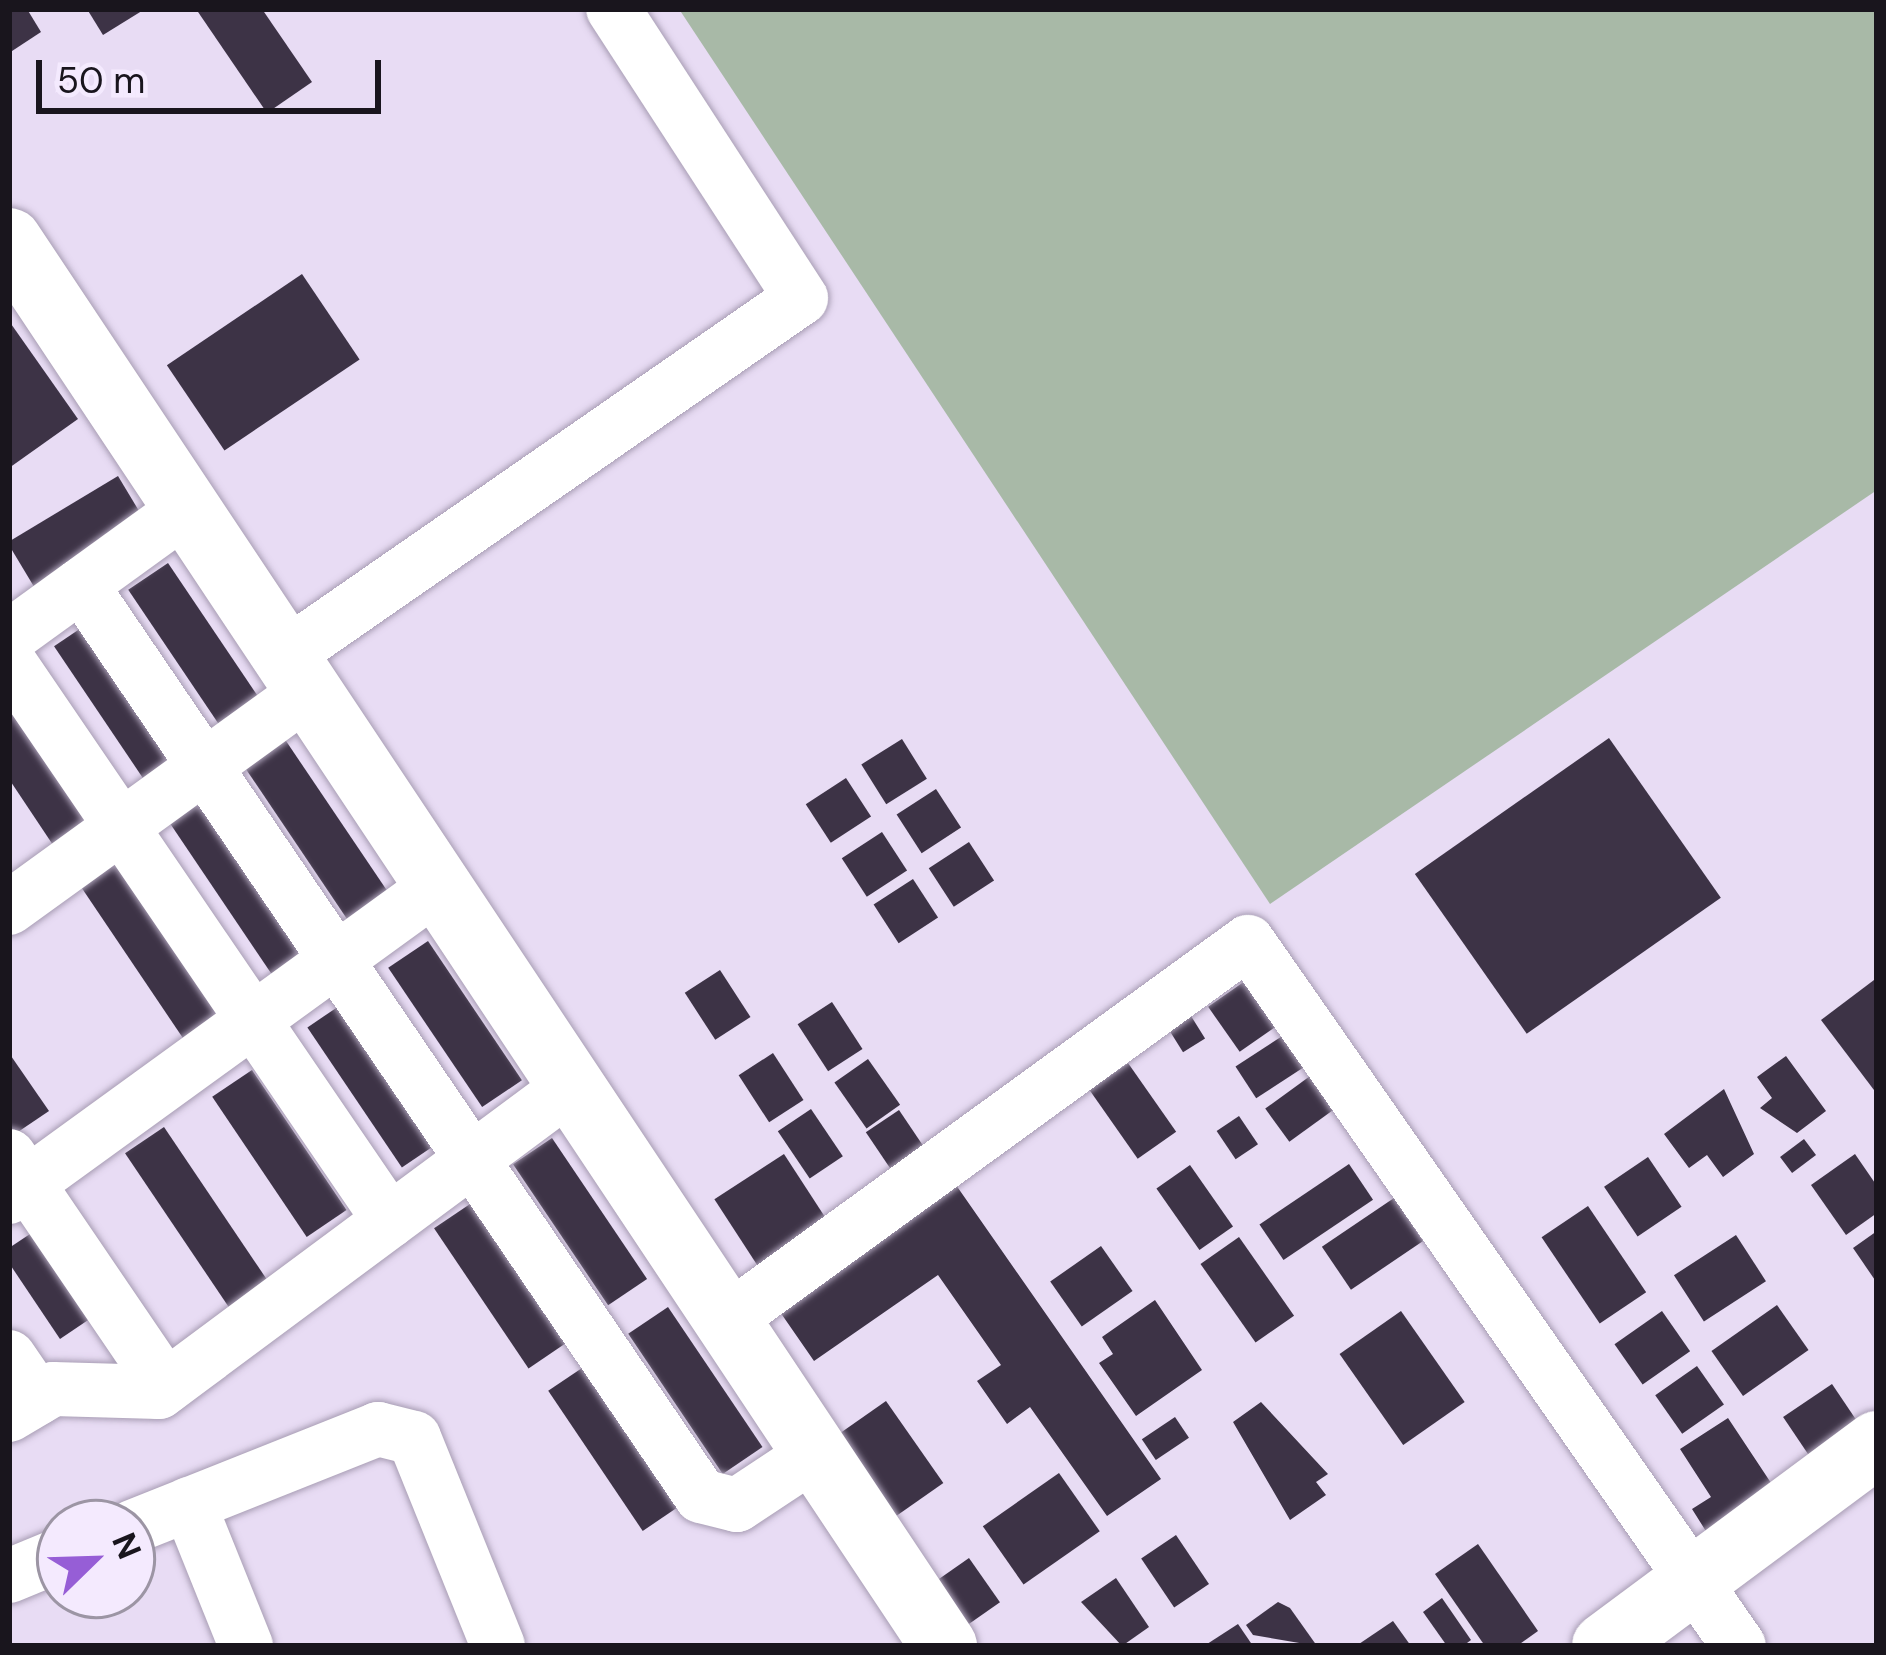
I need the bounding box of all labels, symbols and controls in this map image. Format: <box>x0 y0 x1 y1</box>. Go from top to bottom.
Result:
scale bar <box>42 36 387 110</box>
text: 50 m <box>57 57 145 104</box>
north arrow <box>36 1499 156 1619</box>
text: N <box>102 1526 151 1565</box>

